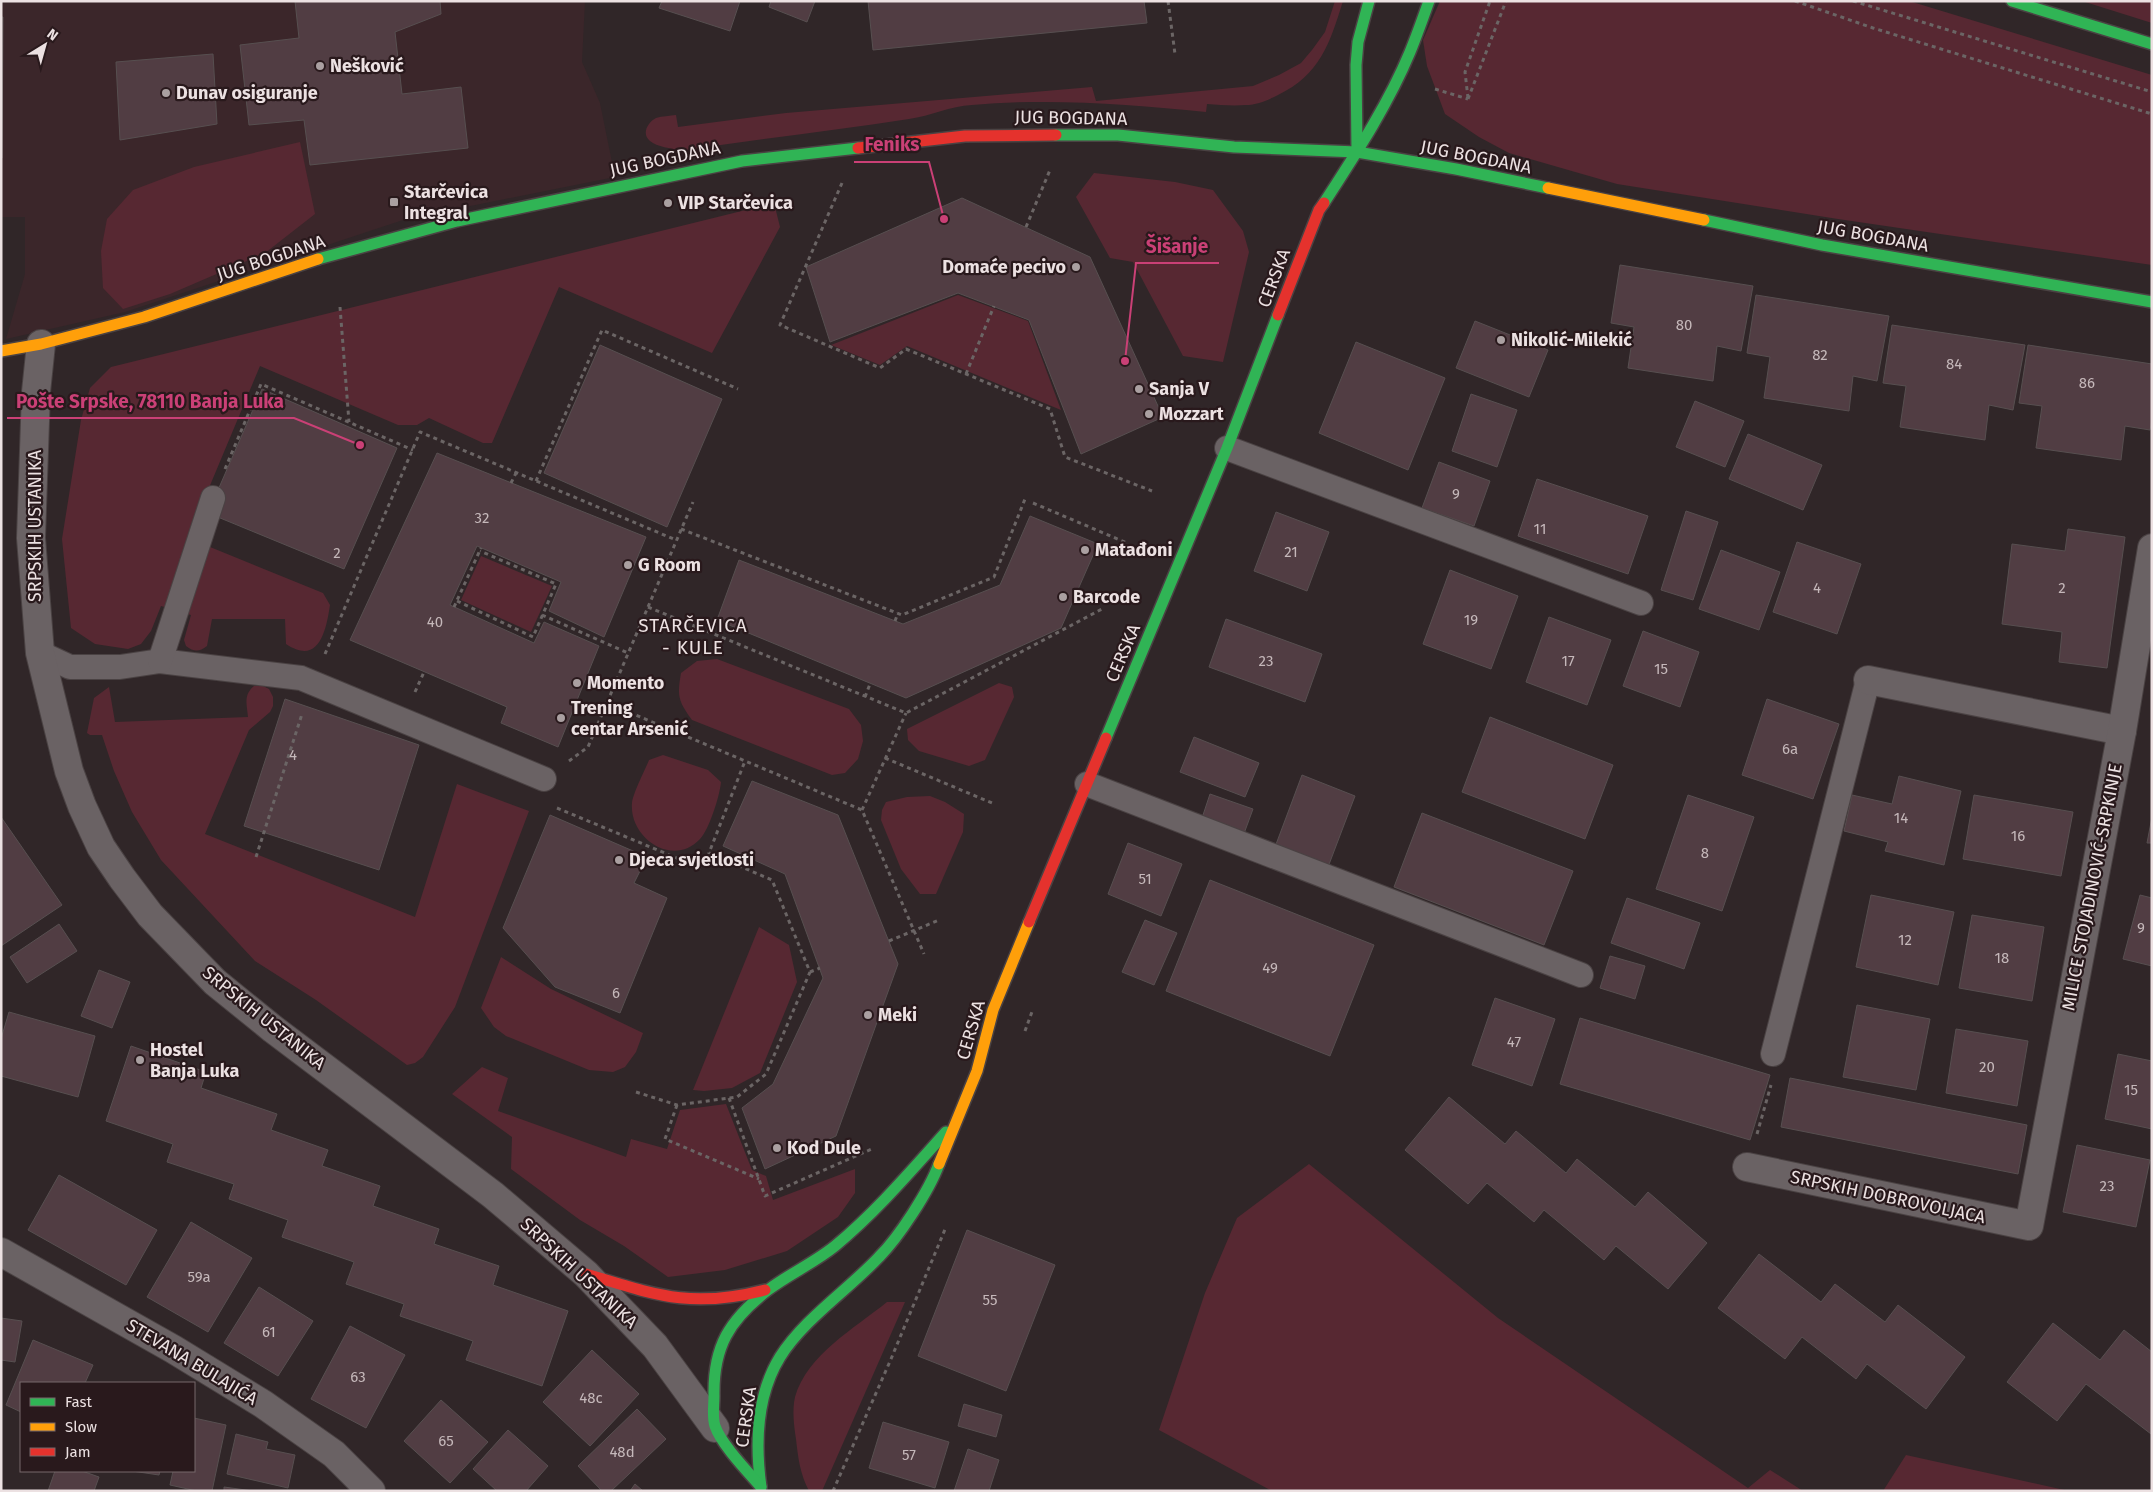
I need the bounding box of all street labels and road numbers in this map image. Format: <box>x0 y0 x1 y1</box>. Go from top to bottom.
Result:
street label: JUG BOGDANA <box>1014 106 1128 130</box>
street label: JUG BOGDANA <box>1419 135 1534 179</box>
street label: JUG BOGDANA <box>608 136 723 181</box>
street label: JUG BOGDANA <box>1816 215 1931 257</box>
street label: JUG BOGDANA <box>214 230 329 286</box>
street label: CERSKA <box>1253 245 1295 311</box>
street label: SRPSKIH USTANIKA <box>24 449 46 602</box>
street label: CERSKA <box>1101 620 1145 685</box>
street label: MILICE STOJADINOVIĆ-SRPKINJE <box>2057 762 2127 1012</box>
street label: SRPSKIH USTANIKA <box>198 962 331 1075</box>
street label: CERSKA <box>952 997 990 1062</box>
street label: SRPSKIH DOBROVOLJACA <box>1789 1166 1988 1229</box>
street label: SRPSKIH USTANIKA <box>516 1213 643 1333</box>
street label: STEVANA BULAJIĆA <box>122 1314 262 1410</box>
street label: CERSKA <box>731 1384 761 1449</box>

